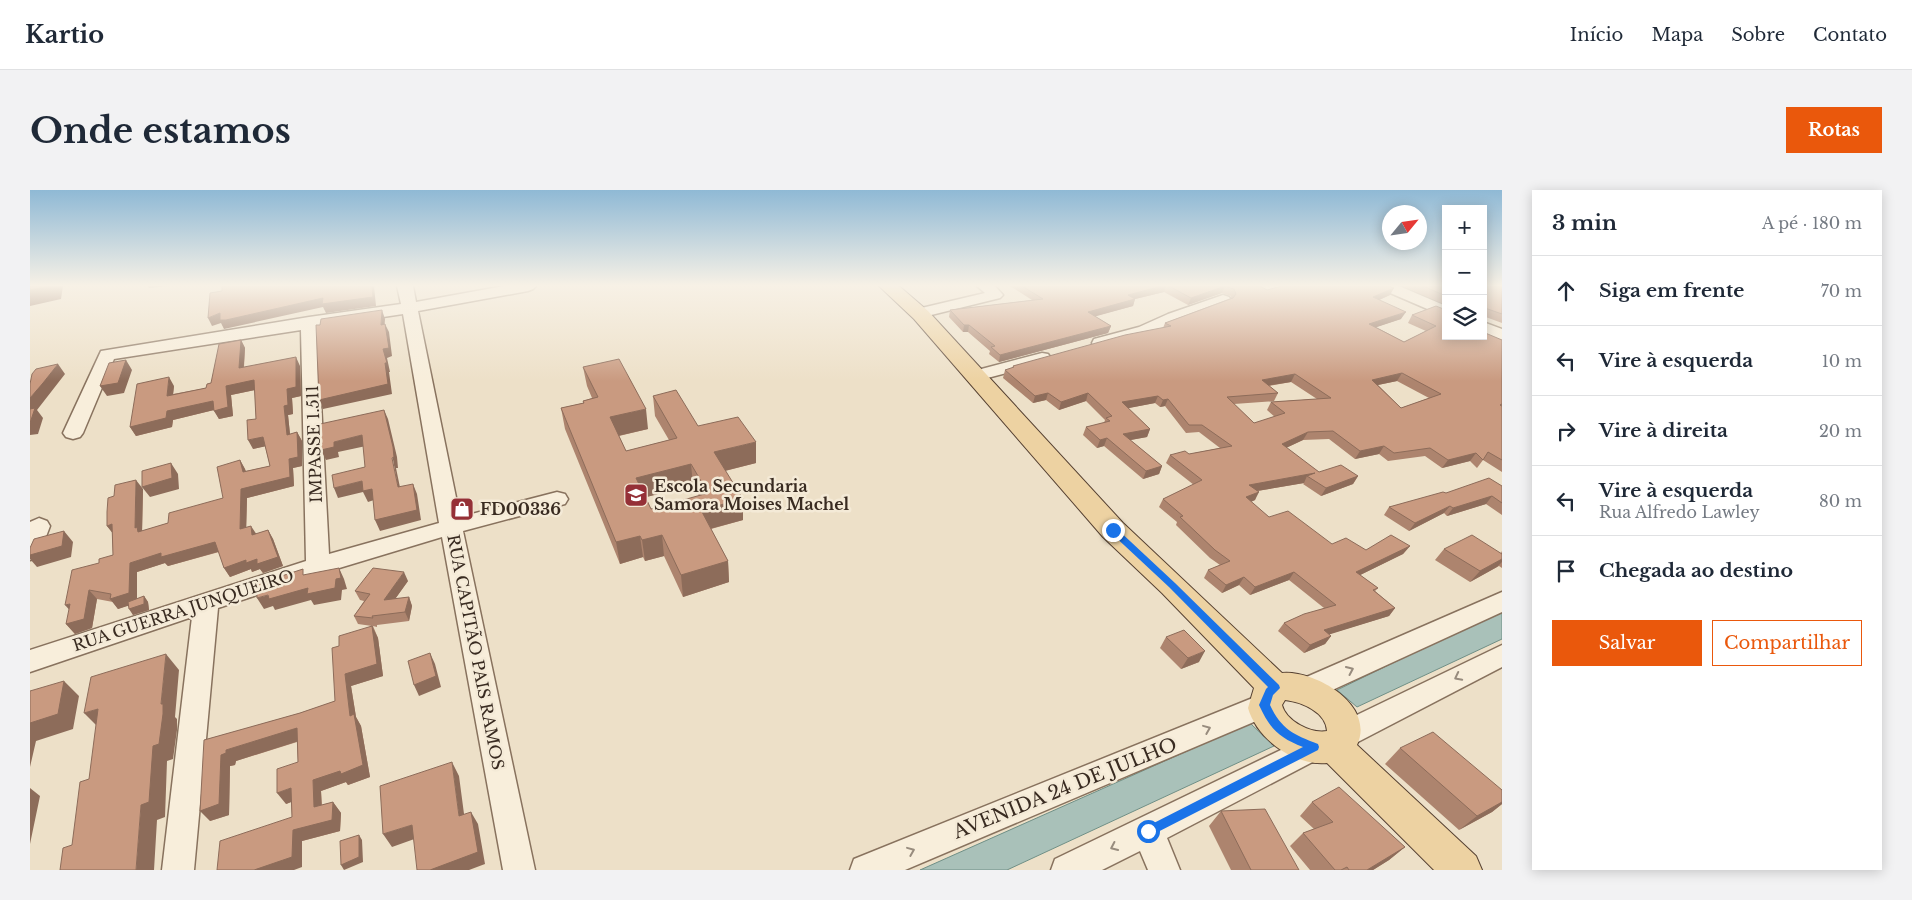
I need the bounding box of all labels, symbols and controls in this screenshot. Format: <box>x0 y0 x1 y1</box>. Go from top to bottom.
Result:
text: Kartio <box>25 20 104 49</box>
text: Início <box>1570 24 1623 46</box>
text: Mapa <box>1651 24 1703 46</box>
text: Sobre <box>1731 24 1785 46</box>
text: Contato <box>1813 24 1887 46</box>
button: Rotas <box>1786 107 1882 153</box>
text: Onde estamos <box>30 109 291 152</box>
north arrow <box>1382 205 1427 250</box>
map controls <box>1442 205 1487 340</box>
button: + <box>1442 205 1487 250</box>
text: 3 min <box>1552 210 1617 236</box>
text: A pé · 180 m <box>1762 213 1862 233</box>
button: − <box>1442 250 1487 295</box>
icon: ahead <box>1552 277 1580 305</box>
text: Siga em frente <box>1599 279 1744 302</box>
text: 70 m <box>1821 281 1862 301</box>
button: layers <box>1442 295 1487 340</box>
icon: left <box>1552 347 1580 375</box>
text: Vire à esquerda <box>1599 349 1753 372</box>
text: 10 m <box>1822 351 1862 371</box>
street label: IMPASSE 1.511 <box>302 385 326 503</box>
icon: right <box>1552 417 1580 445</box>
text: Vire à direita <box>1599 419 1728 442</box>
text: 20 m <box>1819 421 1862 441</box>
place label: Escola Secundaria Samora Moises Machel <box>654 476 850 514</box>
text: Vire à esquerda <box>1599 479 1753 502</box>
school or university icon: Escola Secundaria Samora Moises Machel <box>623 482 649 508</box>
icon: left <box>1552 487 1580 515</box>
text: 80 m <box>1819 491 1862 511</box>
shop icon: FD00336 <box>449 496 475 522</box>
place label: FD00336 <box>480 499 561 519</box>
text: Rua Alfredo Lawley <box>1599 502 1760 522</box>
route end <box>1102 519 1125 542</box>
street label: RUA CAPITÃO PAIS RAMOS <box>443 532 510 771</box>
icon: arrive <box>1552 557 1580 585</box>
text: Chegada ao destino <box>1599 559 1793 582</box>
street label: RUA GUERRA JUNQUEIRO <box>70 565 296 655</box>
button: Salvar <box>1552 620 1702 666</box>
button: Compartilhar <box>1712 620 1862 666</box>
one-way arrow <box>1345 665 1354 676</box>
one-way arrow <box>1455 671 1464 681</box>
one-way arrow <box>1202 725 1211 736</box>
street label: AVENIDA 24 DE JULHO <box>949 732 1180 844</box>
route start <box>1137 820 1160 843</box>
one-way arrow <box>1110 841 1119 852</box>
one-way arrow <box>906 847 915 858</box>

